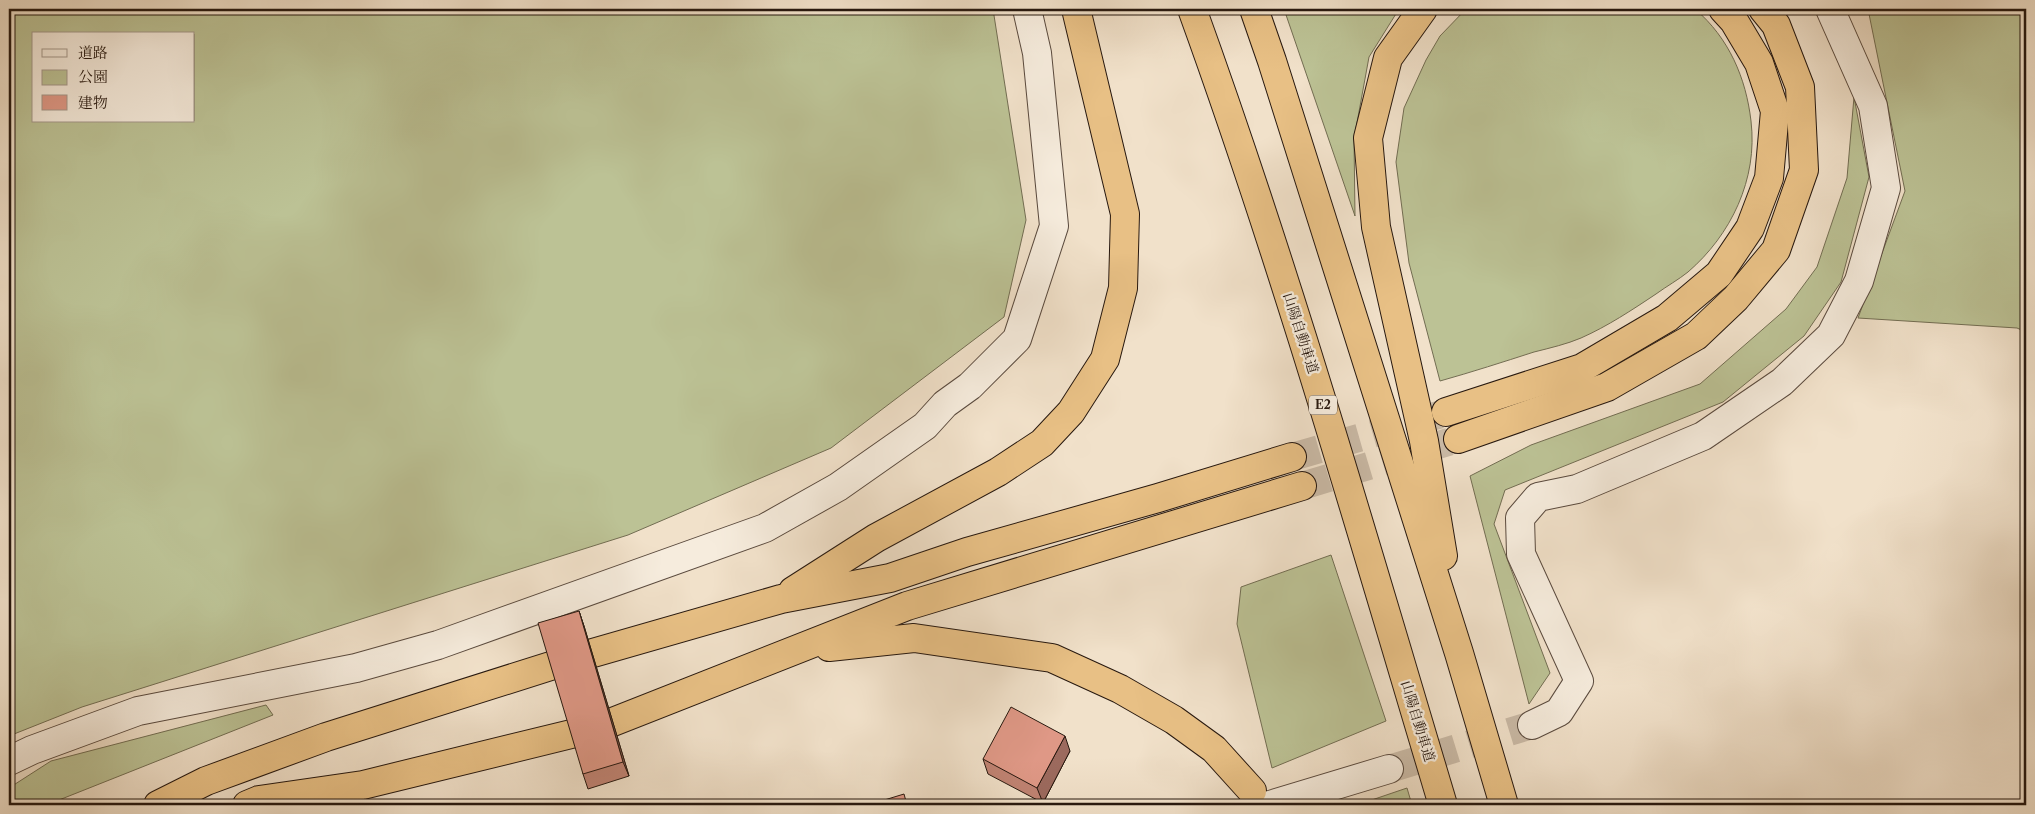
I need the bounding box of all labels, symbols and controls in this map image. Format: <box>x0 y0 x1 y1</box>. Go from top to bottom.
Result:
legend <box>32 32 195 122</box>
text: 道路 <box>78 43 108 62</box>
text: 公園 <box>78 67 108 86</box>
text: 建物 <box>78 93 108 112</box>
street label: 山陽自動車道 <box>1279 290 1323 376</box>
road number: E2 <box>1309 396 1337 414</box>
street label: 山陽自動車道 <box>1397 678 1439 764</box>

